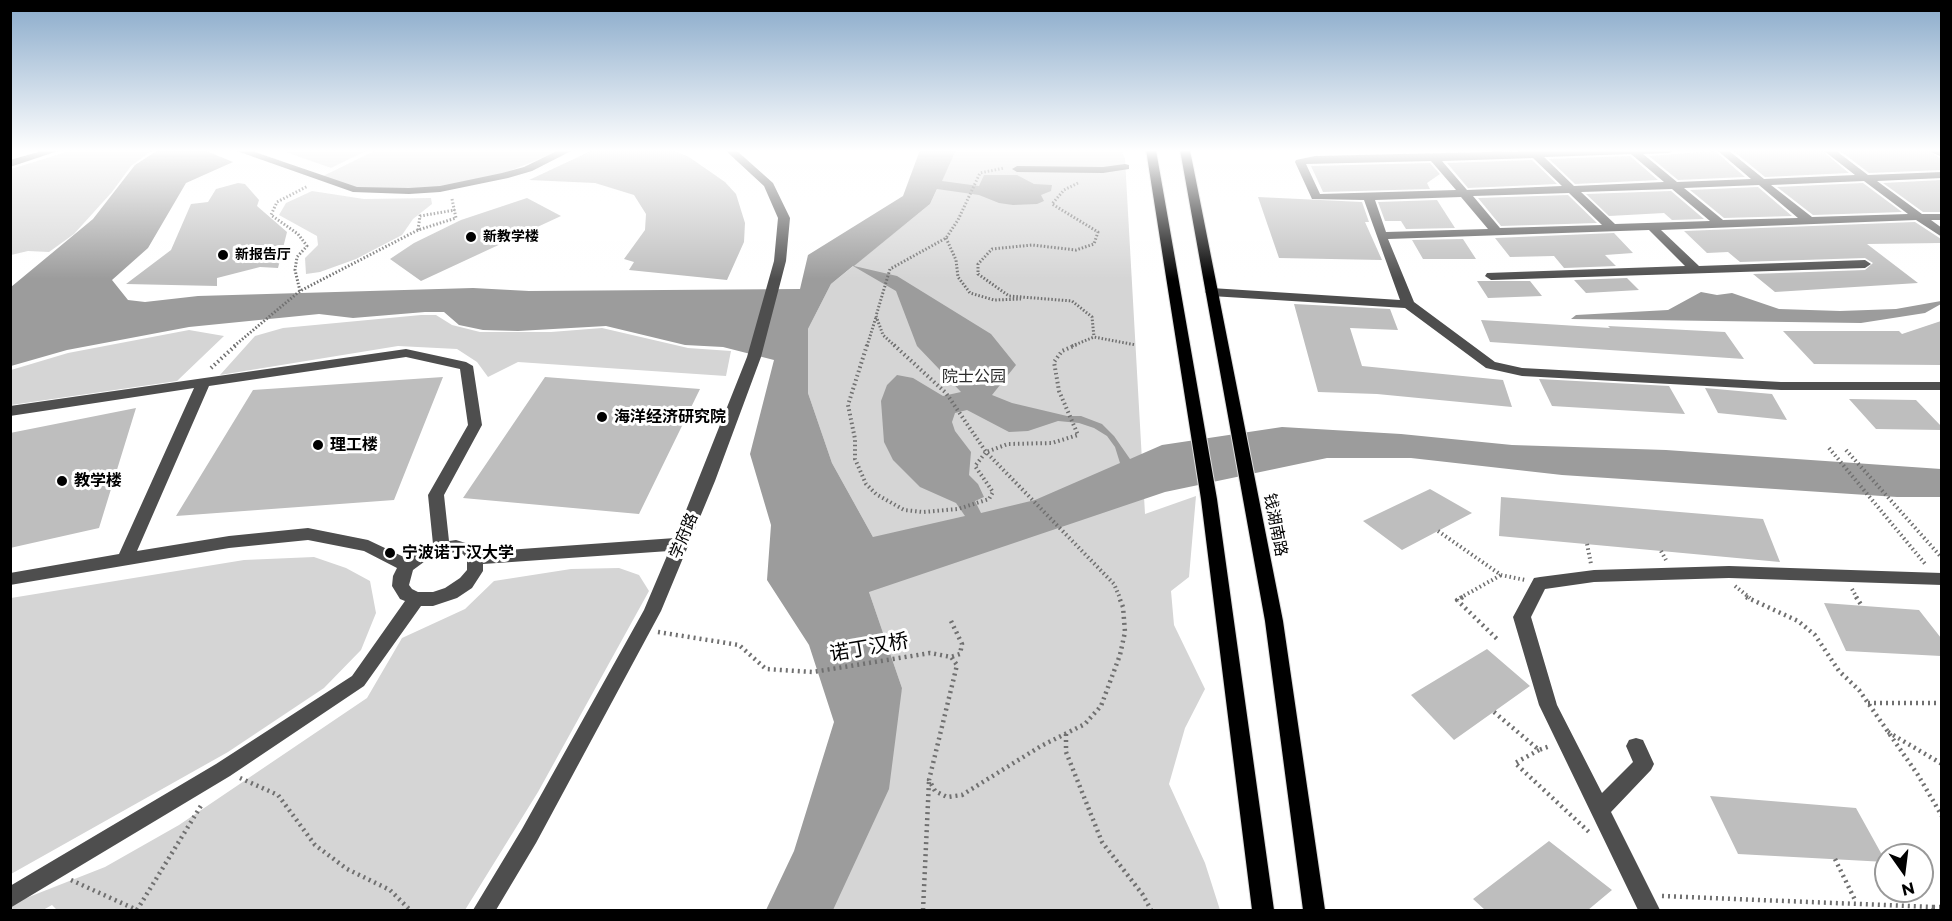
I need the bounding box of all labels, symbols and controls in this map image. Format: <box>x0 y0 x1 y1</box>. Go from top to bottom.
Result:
place label: 新教学楼 <box>483 229 539 245</box>
marker: 新教学楼 <box>464 230 478 244</box>
place label: 新报告厅 <box>235 247 291 263</box>
marker: 新报告厅 <box>216 248 230 262</box>
park label: 院士公园 <box>942 367 1006 387</box>
place label: 海洋经济研究院 <box>614 407 726 427</box>
marker: 海洋经济研究院 <box>595 410 609 424</box>
place label: 理工楼 <box>330 435 378 455</box>
marker: 理工楼 <box>311 438 325 452</box>
place label: 教学楼 <box>74 471 122 491</box>
marker: 教学楼 <box>55 474 69 488</box>
street label: 钱湖南路 <box>1259 492 1291 558</box>
street label: 学府路 <box>666 510 702 562</box>
place label: 宁波诺丁汉大学 <box>402 543 514 563</box>
marker: 宁波诺丁汉大学 <box>383 546 397 560</box>
street label: 诺丁汉桥 <box>828 629 910 667</box>
north arrow <box>1874 843 1934 903</box>
text: N <box>1899 878 1917 900</box>

